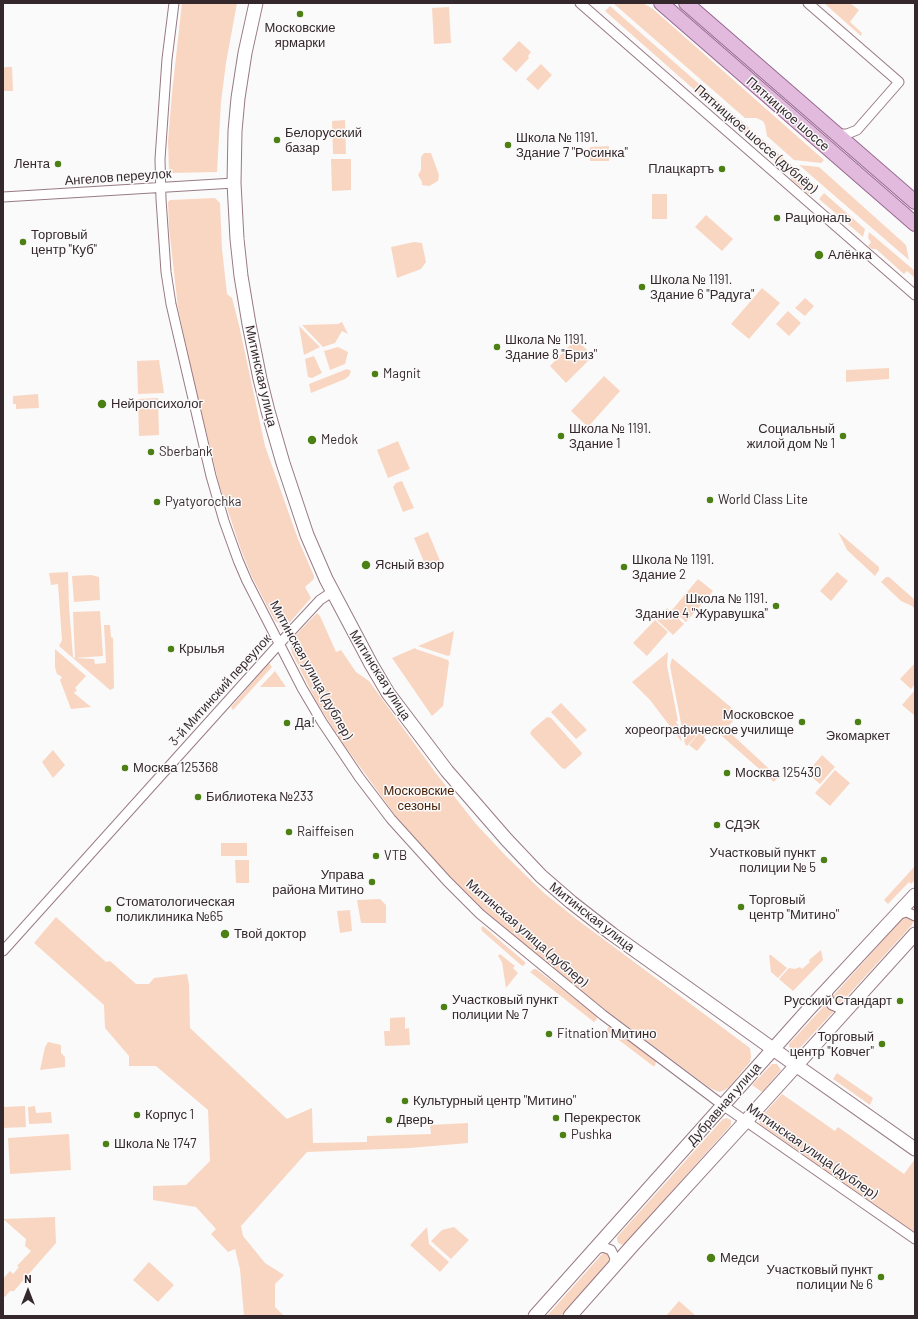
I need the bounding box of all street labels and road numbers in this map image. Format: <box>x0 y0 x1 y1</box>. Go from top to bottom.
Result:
street label: Пятницкое шоссе <box>743 74 833 154</box>
street label: Пятницкое шоссе (дублёр) <box>691 81 821 197</box>
street label: Ангелов переулок <box>64 165 172 189</box>
street label: Митинская улица <box>242 324 280 428</box>
street label: Митинская улица (дублер) <box>266 598 356 742</box>
street label: Митинская улица <box>346 627 414 723</box>
street label: 3-й Митинский переулок <box>166 631 274 749</box>
street label: Митинская улица (дублер) <box>463 876 591 990</box>
street label: Митинская улица <box>546 879 638 955</box>
street label: Дубравная улица <box>684 1060 764 1148</box>
street label: Митинская улица (дублер) <box>744 1100 880 1202</box>

